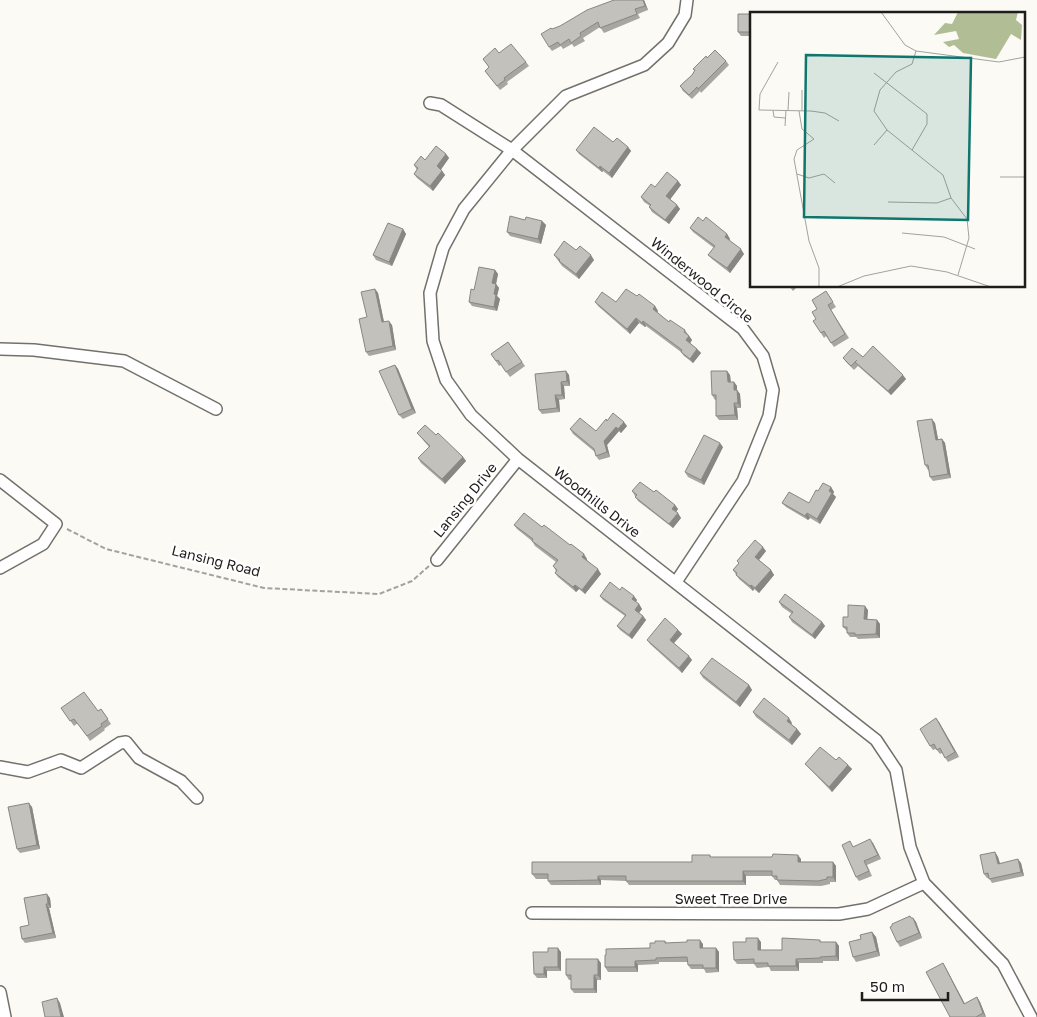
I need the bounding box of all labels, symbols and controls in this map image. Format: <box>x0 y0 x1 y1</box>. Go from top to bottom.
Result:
inset map <box>750 12 1024 288</box>
street label: Winderwood Circle <box>648 233 757 326</box>
street label: Lansing Drive <box>429 459 500 540</box>
street label: Woodhills Drive <box>551 463 644 541</box>
street label: Lansing Road <box>170 541 262 580</box>
street label: Sweet Tree Drive <box>675 890 787 907</box>
scale bar <box>862 970 948 1002</box>
text: 50 m <box>870 977 905 995</box>

